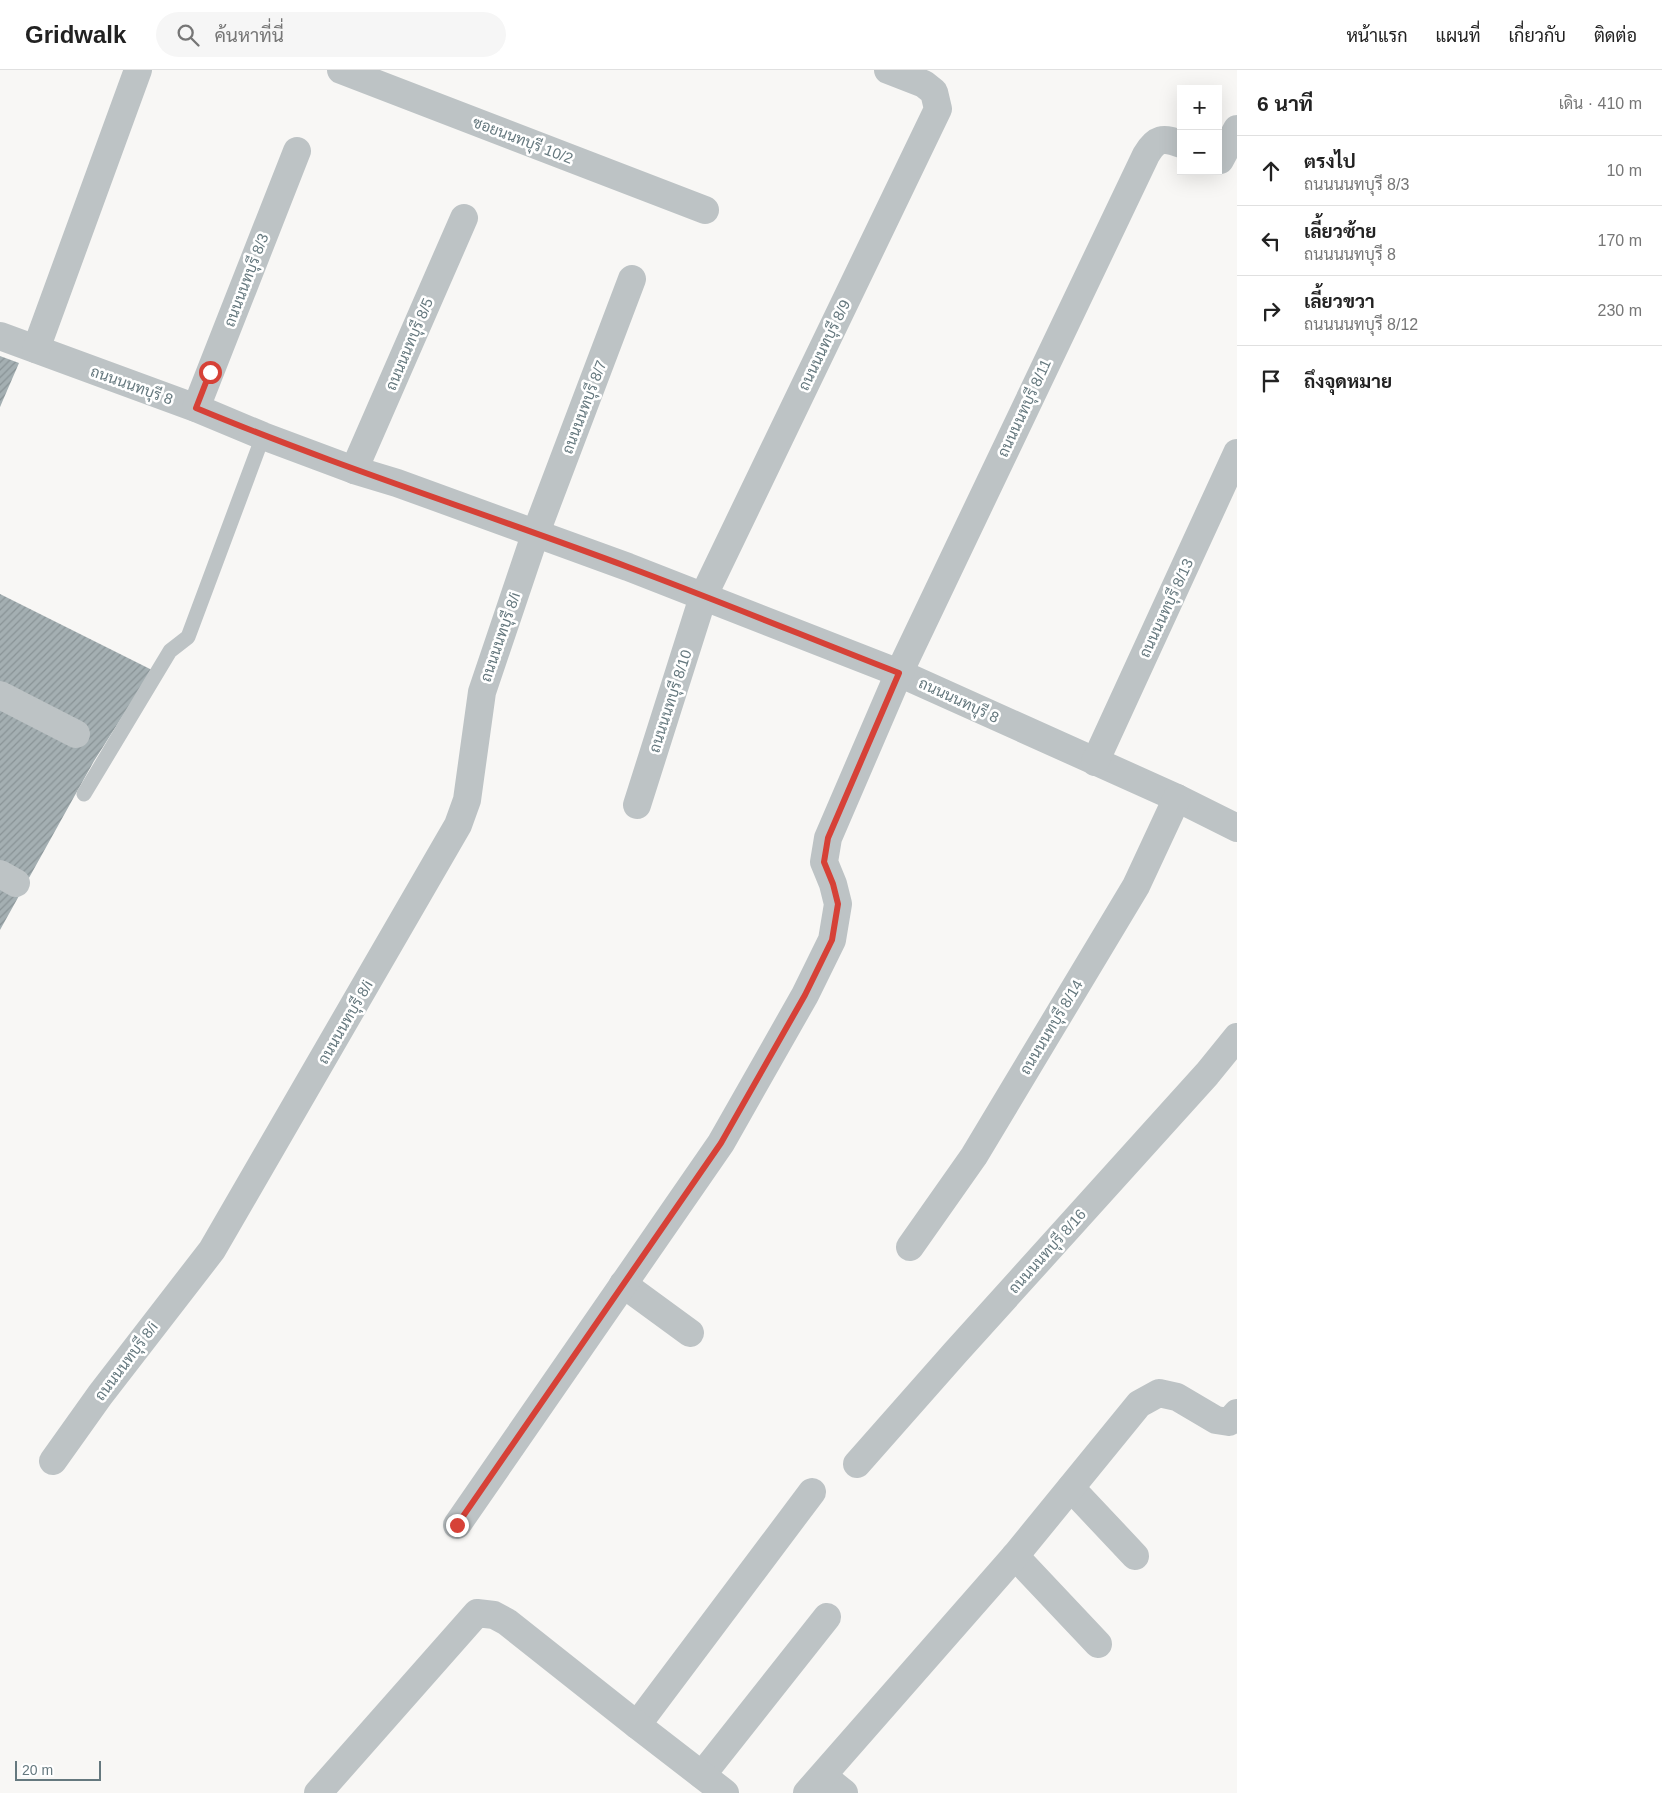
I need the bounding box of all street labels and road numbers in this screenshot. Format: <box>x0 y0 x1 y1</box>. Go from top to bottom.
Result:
street label: ซอยนนทบุรี 10/2 <box>469 112 576 170</box>
street label: ถนนนนทบุรี 8/3 <box>219 230 274 330</box>
street label: ถนนนนทบุรี 8/5 <box>381 295 439 394</box>
street label: ถนนนนทบุรี 8/9 <box>794 296 856 394</box>
street label: ถนนนนทบุรี 8/11 <box>993 356 1057 461</box>
street label: ถนนนนทบุรี 8/7 <box>557 357 612 457</box>
street label: ถนนนนทบุรี 8 <box>88 361 176 411</box>
street label: ถนนนนทบุรี 8/13 <box>1135 555 1199 661</box>
street label: ถนนนนทบุรี 8/i <box>476 590 526 685</box>
street label: ถนนนนทบุรี 8/10 <box>644 647 697 755</box>
street label: ถนนนนทบุรี 8 <box>915 673 1002 729</box>
street label: ถนนนนทบุรี 8/14 <box>1015 976 1088 1079</box>
street label: ถนนนนทบุรี 8/i <box>313 977 378 1068</box>
street label: ถนนนนทบุรี 8/16 <box>1004 1205 1091 1298</box>
street label: ถนนนนทบุรี 8/i <box>90 1318 163 1405</box>

